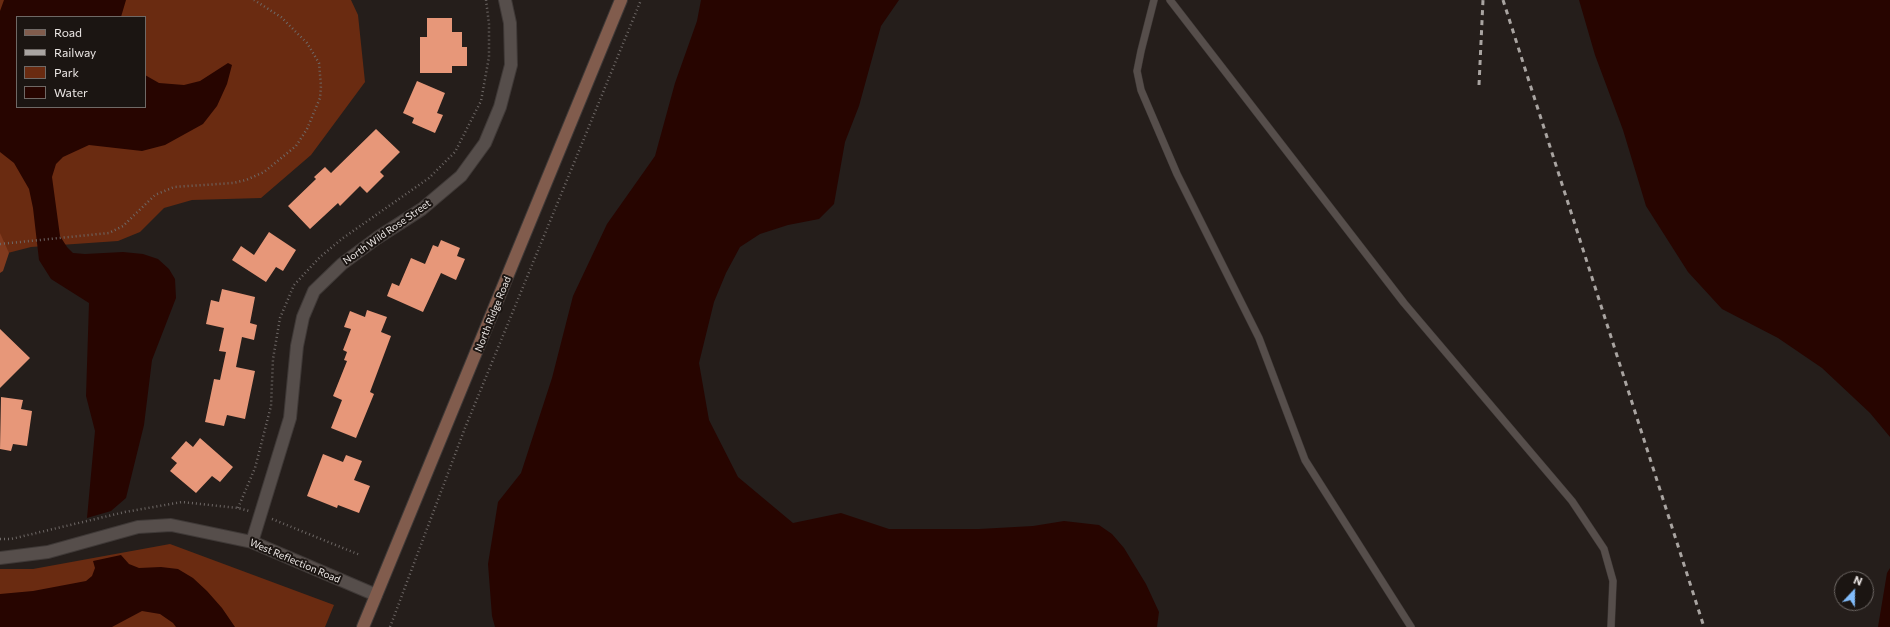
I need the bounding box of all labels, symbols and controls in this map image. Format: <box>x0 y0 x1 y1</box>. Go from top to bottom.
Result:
legend <box>16 16 146 108</box>
text: Road <box>54 25 82 39</box>
text: Railway <box>54 45 96 59</box>
text: Park <box>54 65 79 79</box>
text: Water <box>54 85 88 99</box>
street label: North Wild Rose Street <box>341 197 433 267</box>
street label: North Ridge Road <box>472 275 514 353</box>
street label: West Reflection Road <box>248 536 342 586</box>
north arrow <box>1834 571 1874 611</box>
text: N <box>1852 573 1865 588</box>

